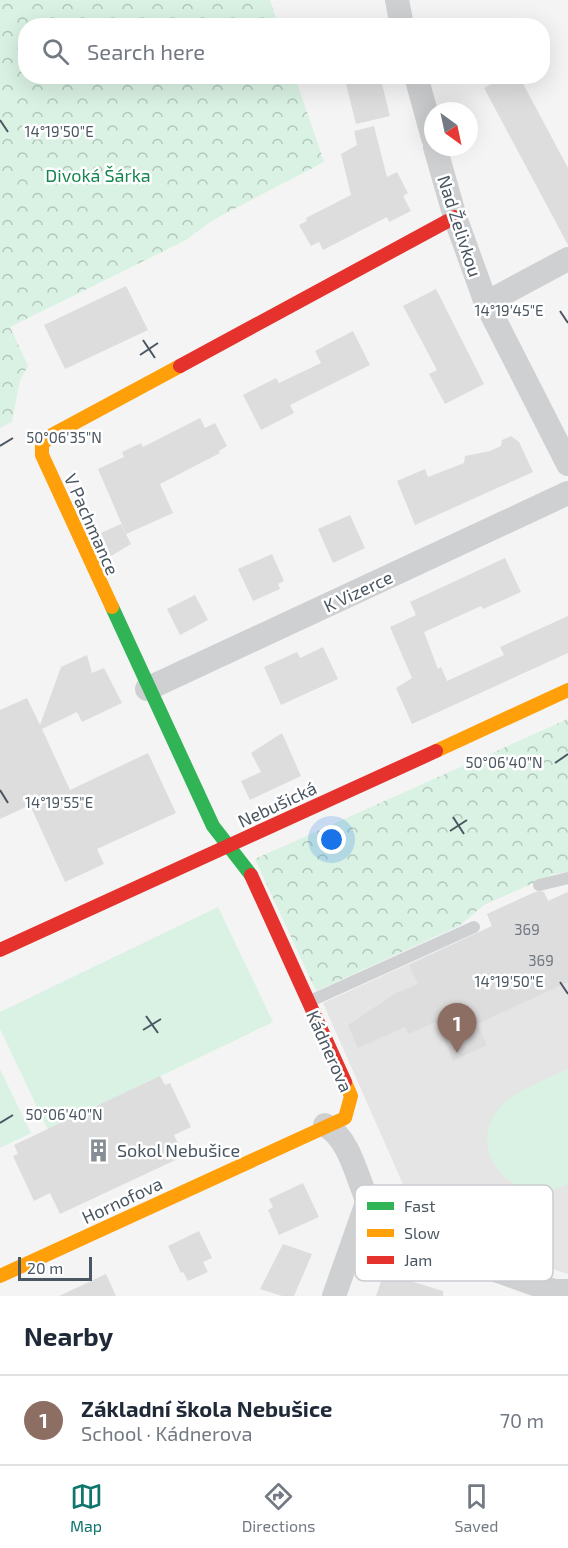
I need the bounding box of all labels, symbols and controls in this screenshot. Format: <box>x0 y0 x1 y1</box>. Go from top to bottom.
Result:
search box <box>18 18 550 84</box>
icon: search <box>39 35 72 68</box>
text: Search here <box>87 38 205 64</box>
north arrow <box>424 102 478 156</box>
text: 14°19'50"E <box>24 122 94 140</box>
park label: Divoká Šárka <box>45 164 151 186</box>
street label: Nad Želivkou <box>433 172 487 280</box>
text: 14°19'45"E <box>475 301 544 319</box>
text: 50°06'35"N <box>26 428 102 446</box>
street label: V Pachmance <box>60 470 124 578</box>
street label: K Vizerce <box>320 565 396 617</box>
text: 50°06'40"N <box>465 753 543 771</box>
street label: Nebušická <box>234 776 320 832</box>
text: 14°19'55"E <box>25 793 93 811</box>
your location <box>317 825 346 854</box>
house number: 369 <box>514 920 540 938</box>
house number: 369 <box>528 951 554 969</box>
text: 14°19'50"E <box>474 972 544 990</box>
pin: 1 <box>438 1004 476 1053</box>
street label: Kádnerova <box>302 1007 358 1095</box>
text: 50°06'40"N <box>25 1105 103 1123</box>
building icon: Sokol Nebušice <box>86 1137 112 1163</box>
place label: Sokol Nebušice <box>117 1139 240 1161</box>
street label: Hornofova <box>78 1172 166 1228</box>
legend <box>355 1185 553 1281</box>
text: Fast <box>404 1196 435 1215</box>
text: Slow <box>404 1223 440 1242</box>
text: Jam <box>404 1250 432 1269</box>
scale bar <box>18 1254 92 1282</box>
text: 20 m <box>27 1258 63 1277</box>
text: Nearby <box>24 1320 113 1351</box>
text: Základní škola Nebušice <box>81 1395 332 1421</box>
text: 1 <box>39 1408 48 1432</box>
text: 70 m <box>500 1408 544 1432</box>
text: School · Kádnerova <box>81 1421 253 1445</box>
tab: Map <box>70 1480 103 1535</box>
tab: Directions <box>242 1480 315 1535</box>
tab: Saved <box>455 1480 498 1535</box>

